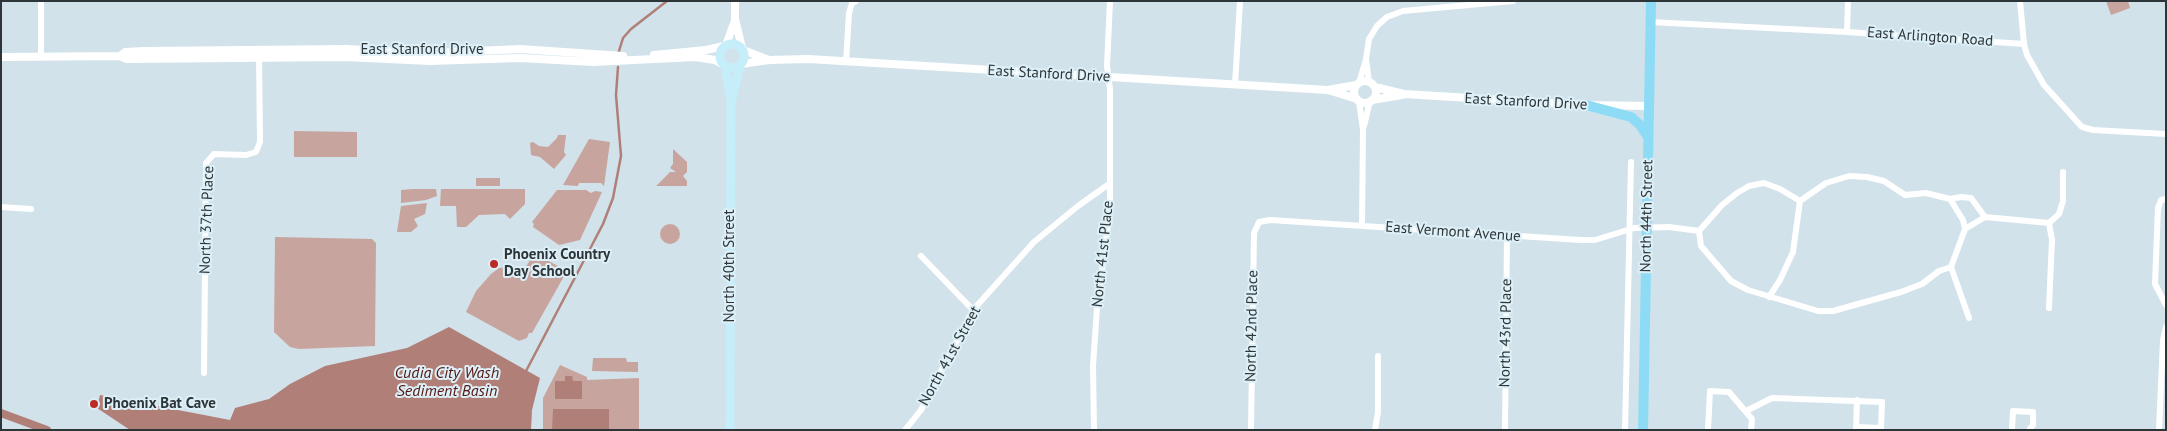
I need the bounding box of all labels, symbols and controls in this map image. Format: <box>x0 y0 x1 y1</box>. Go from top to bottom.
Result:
street label: East Arlington Road <box>1866 24 1994 50</box>
street label: East Stanford Drive <box>360 41 484 59</box>
street label: East Stanford Drive <box>987 62 1111 86</box>
street label: East Stanford Drive <box>1464 90 1588 114</box>
street label: North 44th Street <box>1637 159 1657 273</box>
street label: North 37th Place <box>196 165 218 275</box>
street label: North 41st Place <box>1088 200 1118 308</box>
street label: North 40th Street <box>721 210 739 322</box>
street label: East Vermont Avenue <box>1385 218 1521 246</box>
place label: Phoenix Country Day School <box>504 246 610 281</box>
marker: Phoenix Country Day School <box>488 258 500 270</box>
street label: North 42nd Place <box>1242 270 1262 382</box>
street label: North 43rd Place <box>1496 278 1516 388</box>
street label: North 41st Street <box>915 303 985 409</box>
water label: Cudia City Wash Sediment Basin <box>395 363 499 401</box>
place label: Phoenix Bat Cave <box>104 395 216 413</box>
marker: Phoenix Bat Cave <box>88 398 100 410</box>

